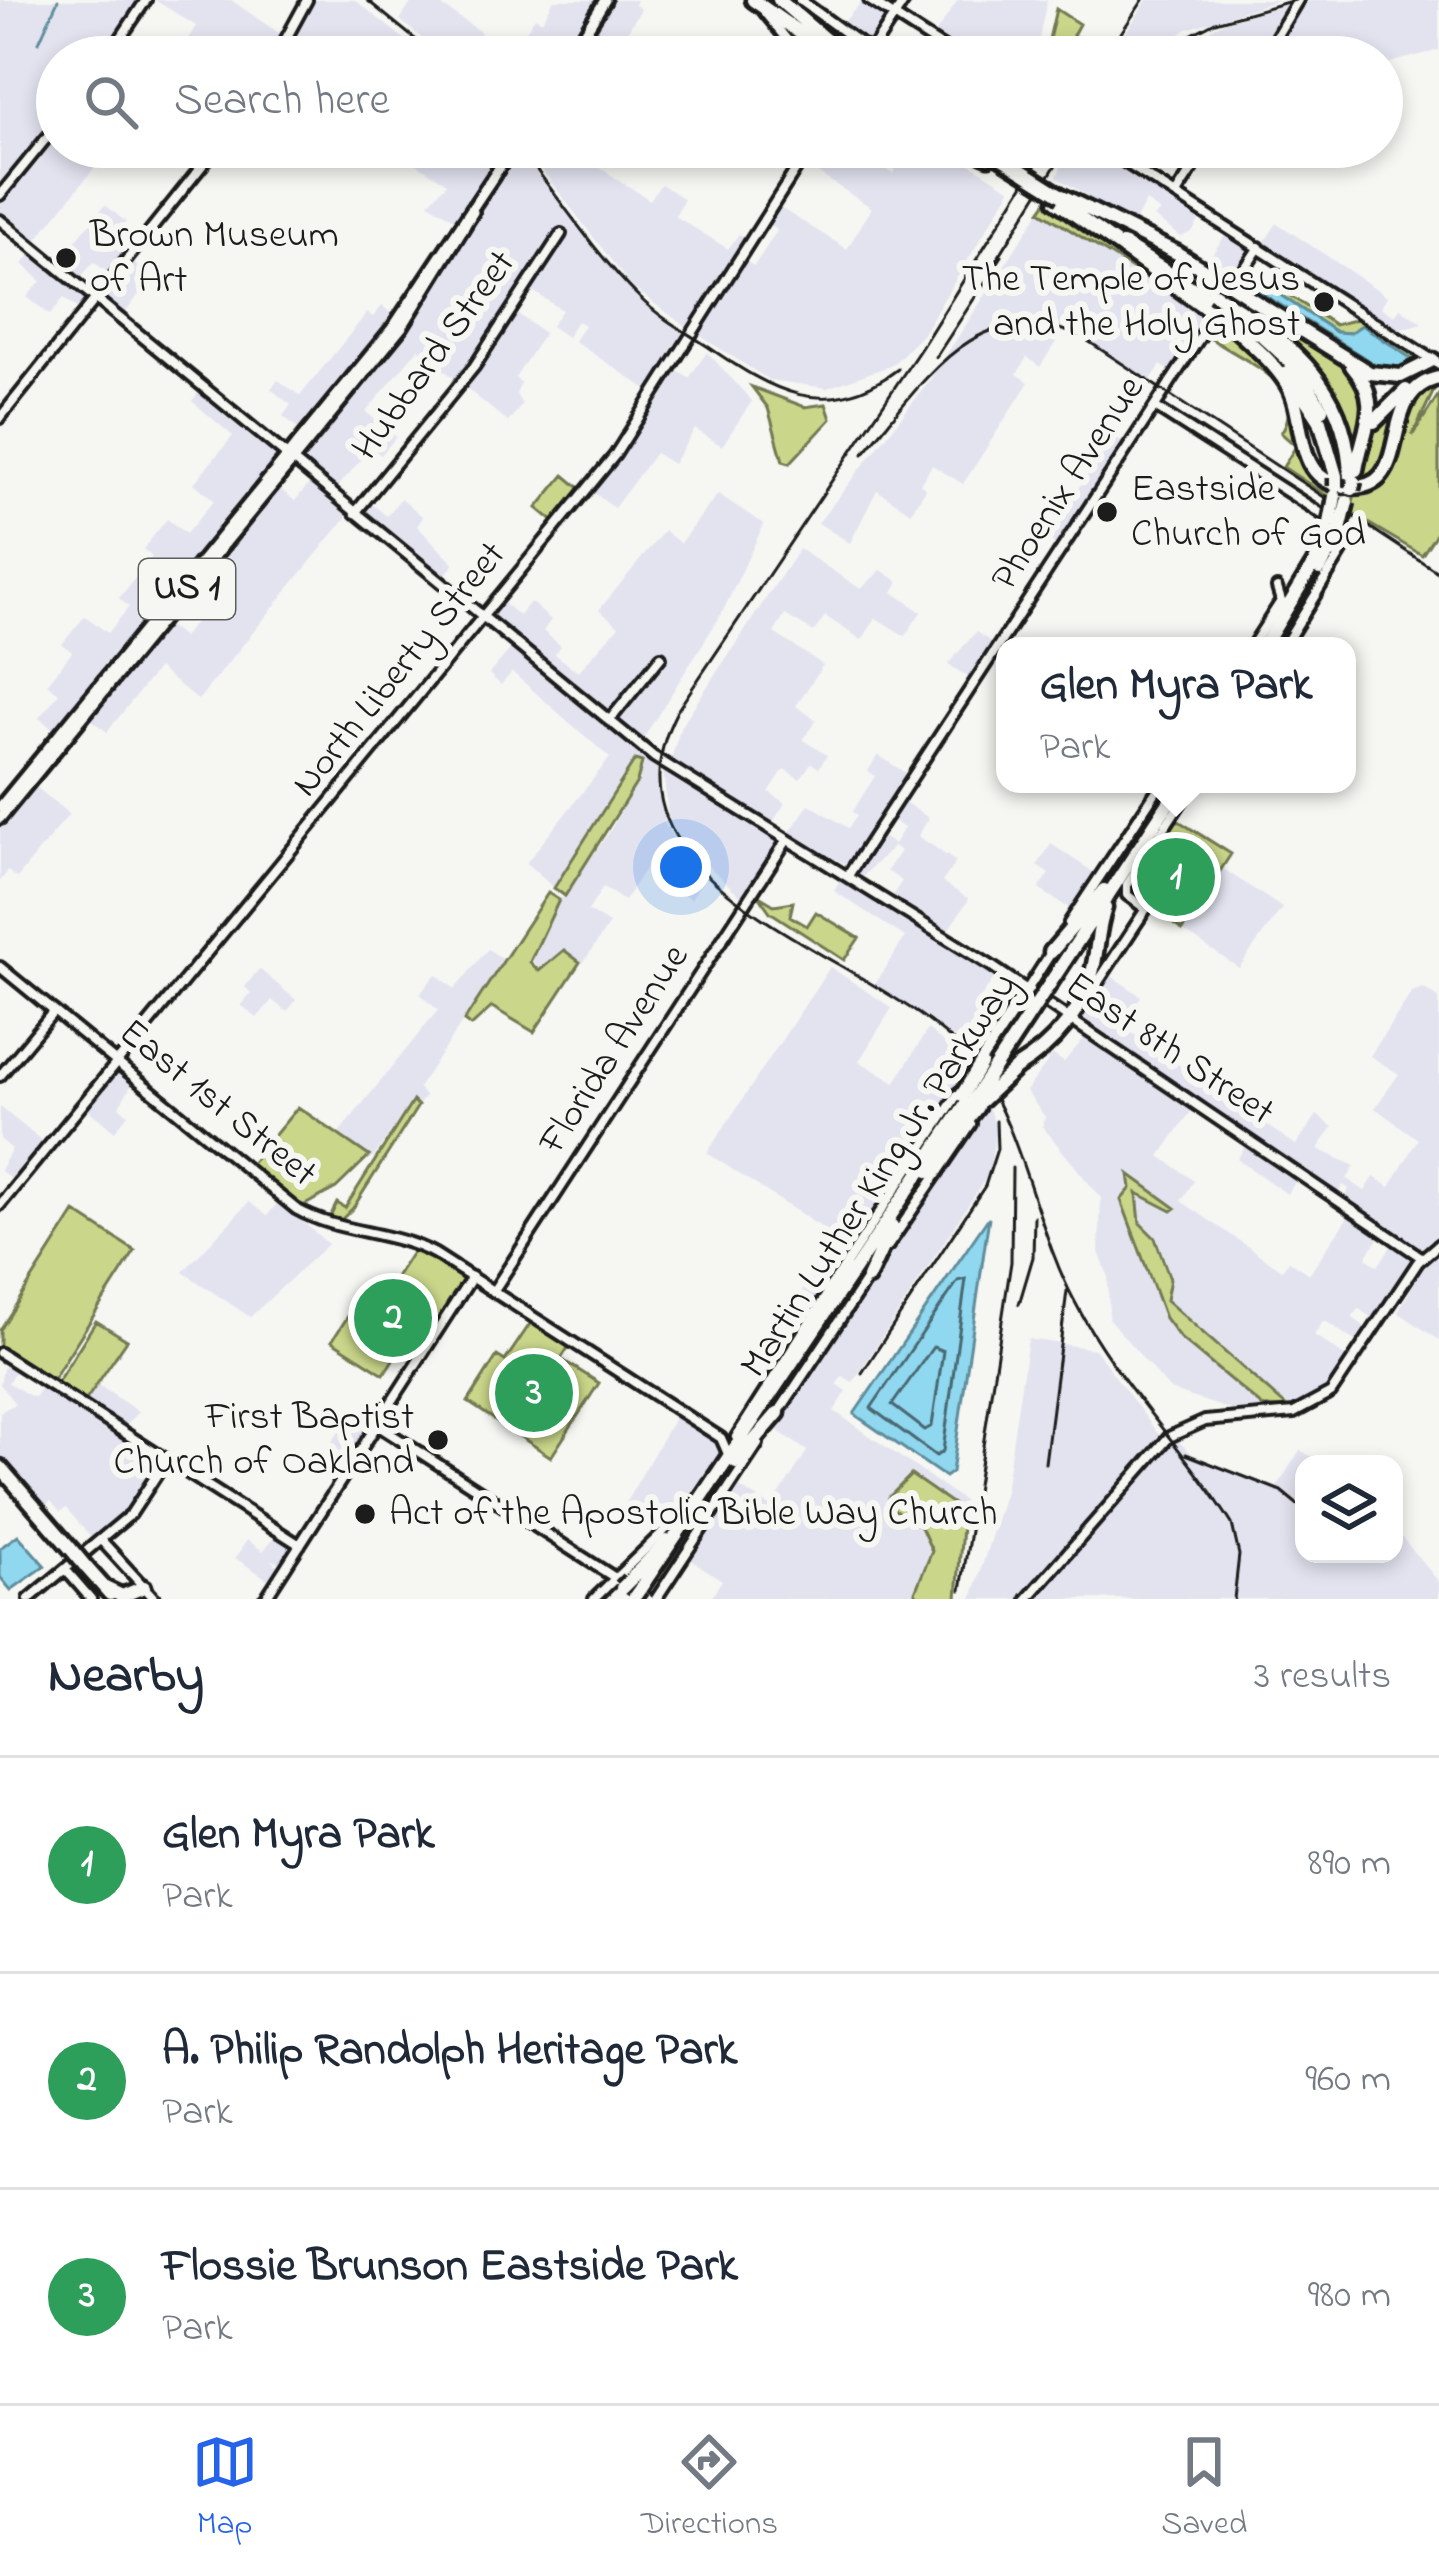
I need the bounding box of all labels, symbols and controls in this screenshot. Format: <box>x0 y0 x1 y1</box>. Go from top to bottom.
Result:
search box <box>36 36 1403 168</box>
icon: search <box>78 69 144 135</box>
text: Search here <box>174 69 390 135</box>
place label: Brown Museum of Art <box>89 208 339 310</box>
street label: Hubbard Street <box>339 239 531 473</box>
marker: Brown Museum of Art <box>53 245 79 271</box>
place label: The Temple of Jesus and the Holy Ghost <box>961 252 1300 354</box>
marker: The Temple of Jesus and the Holy Ghost <box>1311 289 1337 315</box>
street label: Phoenix Avenue <box>978 365 1160 603</box>
place label: Eastside Church of God <box>1131 462 1366 564</box>
marker: Eastside Church of God <box>1094 499 1120 525</box>
street label: North Liberty Street <box>279 530 521 810</box>
road number: US 1 <box>139 559 235 619</box>
popup <box>996 637 1356 793</box>
text: Glen Myra Park <box>1040 654 1312 720</box>
text: Park <box>1040 720 1110 777</box>
pin: 1 <box>1137 832 1215 922</box>
your location <box>651 837 711 897</box>
street label: Florida Avenue <box>525 933 705 1167</box>
street label: East 8th Street <box>1053 959 1285 1141</box>
street label: Martin Luther King Jr. Parkway <box>727 962 1033 1390</box>
street label: East 1st Street <box>105 1006 329 1202</box>
pin: 2 <box>354 1273 432 1363</box>
pin: 3 <box>495 1348 573 1438</box>
place label: First Baptist Church of Oakland <box>114 1390 414 1492</box>
marker: First Baptist Church of Oakland <box>425 1427 451 1453</box>
map controls <box>1295 1455 1403 1563</box>
button: layers <box>1295 1455 1403 1563</box>
place label: Act of the Apostolic Bible Way Church <box>389 1486 998 1543</box>
marker: Act of the Apostolic Bible Way Church <box>352 1501 378 1527</box>
text: Nearby <box>48 1640 204 1715</box>
text: 3 results <box>1254 1649 1391 1706</box>
text: Glen Myra Park <box>162 1803 435 1869</box>
text: 1 <box>81 1836 93 1893</box>
text: 890 m <box>1308 1836 1391 1893</box>
text: Park <box>162 1869 232 1926</box>
text: A. Philip Randolph Heritage Park <box>162 2019 737 2085</box>
text: 2 <box>77 2052 97 2109</box>
text: 960 m <box>1305 2052 1391 2109</box>
text: Park <box>162 2085 232 2142</box>
text: Flossie Brunson Eastside Park <box>162 2235 738 2301</box>
text: 3 <box>79 2268 95 2325</box>
text: 980 m <box>1308 2268 1391 2325</box>
text: Park <box>162 2301 232 2358</box>
tab: Map <box>192 2429 258 2549</box>
tab: Directions <box>641 2429 778 2549</box>
tab: Saved <box>1161 2429 1247 2549</box>

